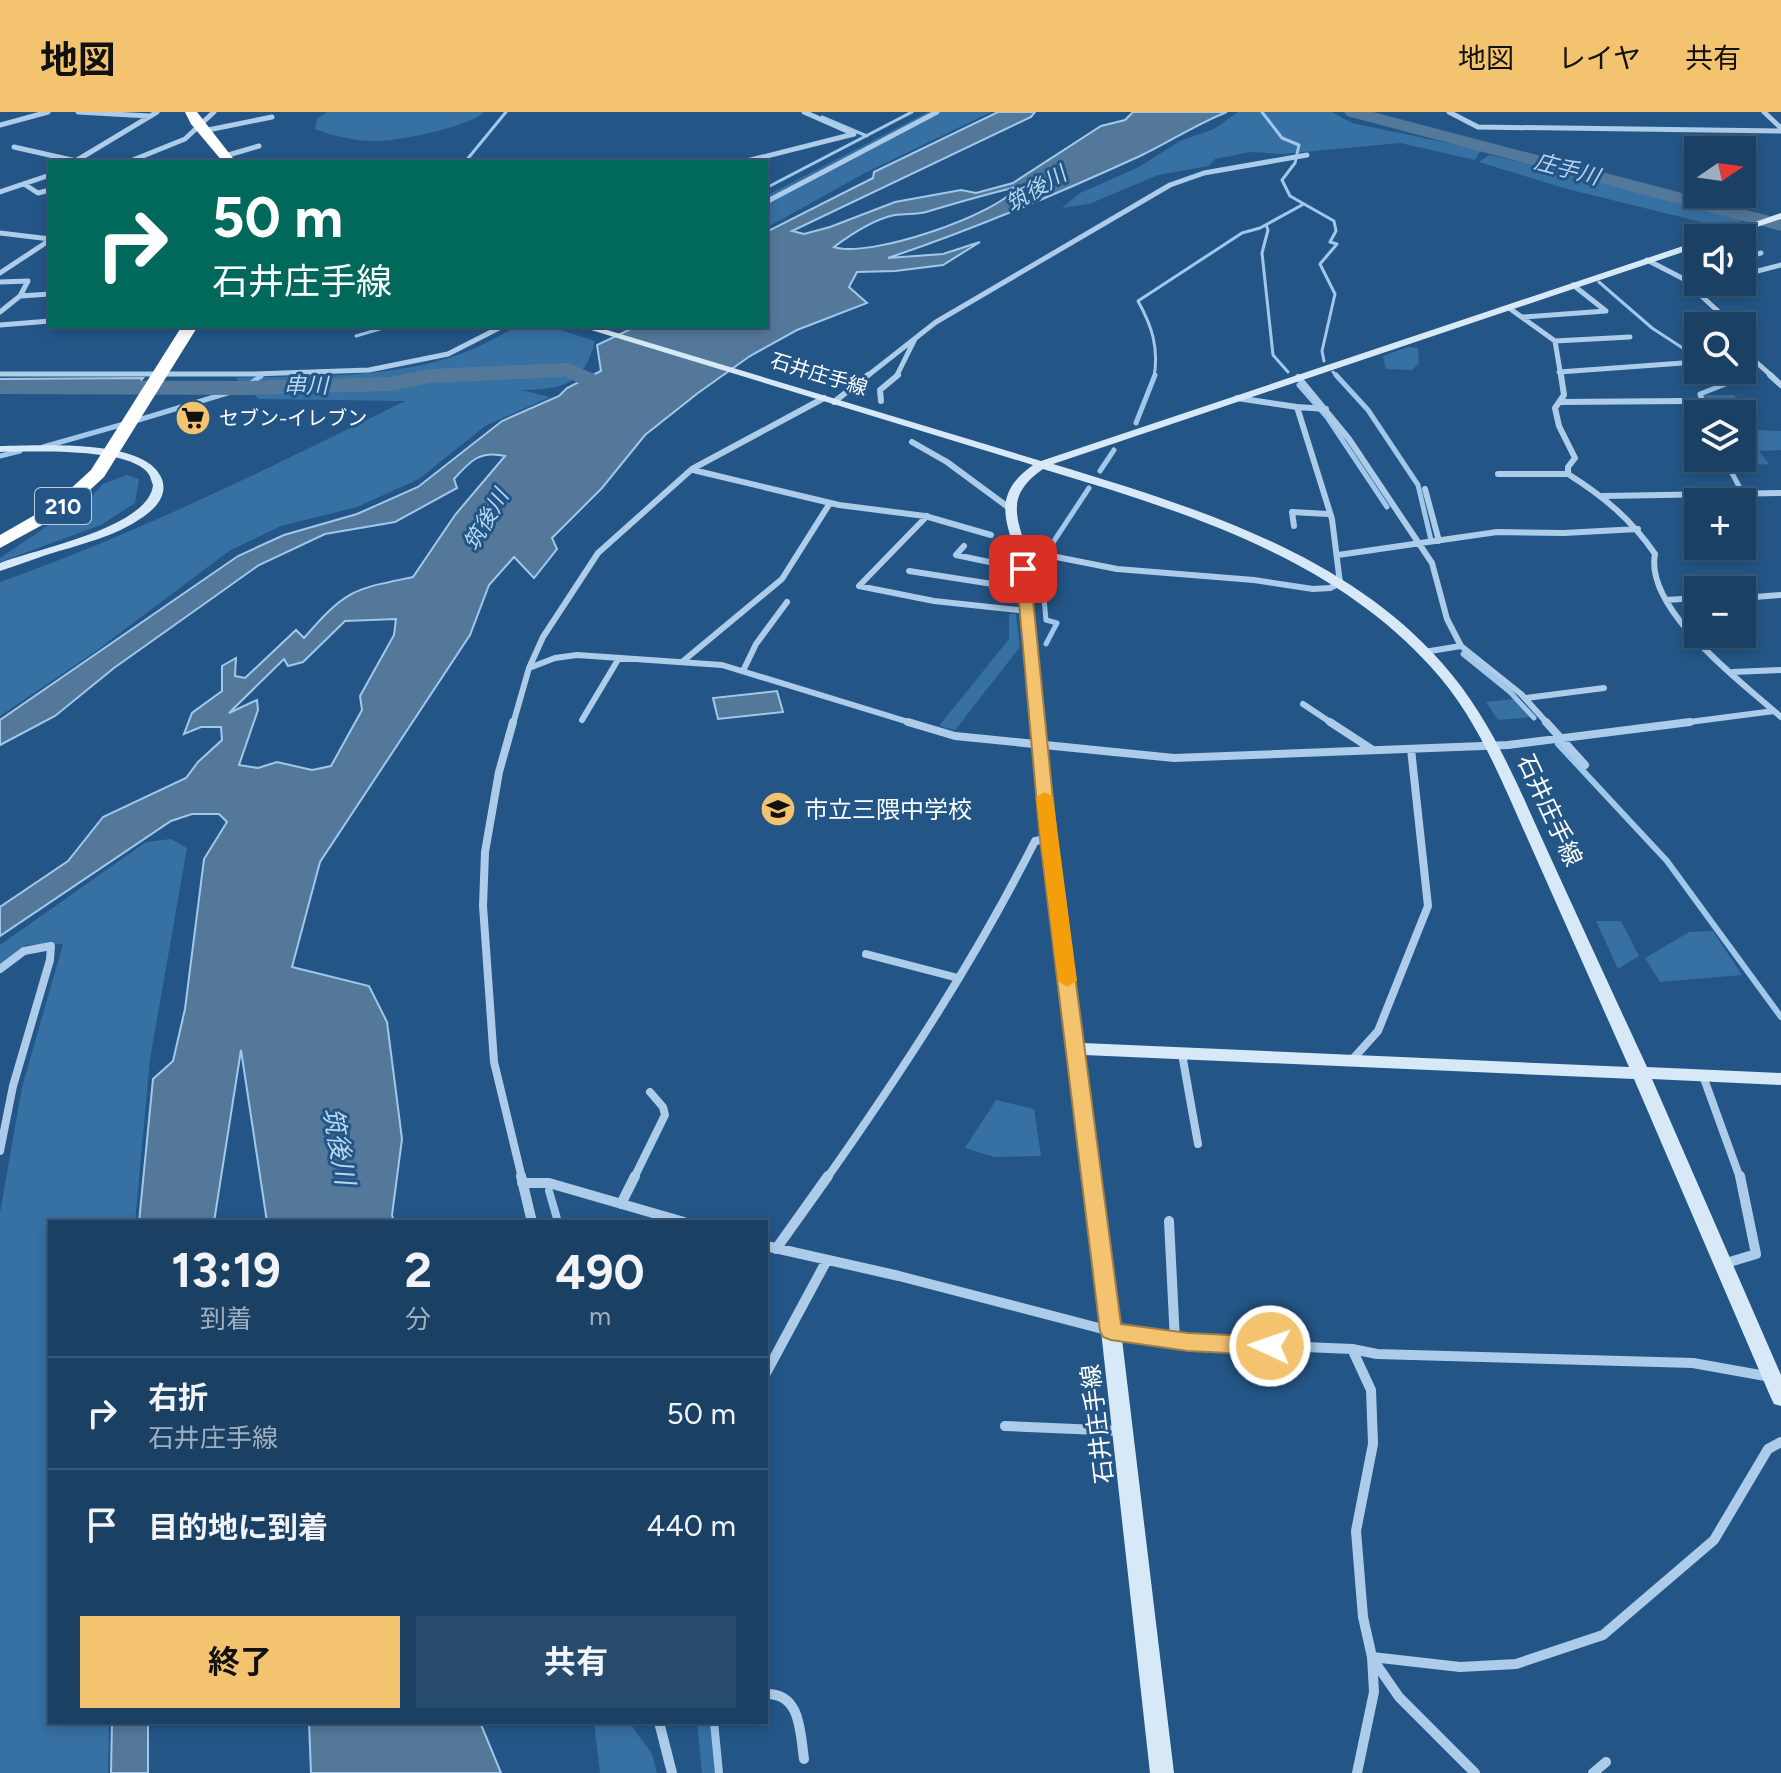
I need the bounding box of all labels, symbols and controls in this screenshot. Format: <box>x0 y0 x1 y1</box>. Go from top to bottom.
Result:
text: 地図 <box>40 37 116 83</box>
text: 地図 <box>1458 41 1514 75</box>
text: レイヤ <box>1558 41 1641 75</box>
text: 共有 <box>1685 41 1741 75</box>
north arrow <box>1684 136 1756 208</box>
map controls <box>1684 136 1756 648</box>
water label: 庄手川 <box>1532 147 1604 191</box>
water label: 筑後川 <box>1001 159 1073 218</box>
text: 50 m <box>212 184 343 251</box>
icon: right <box>80 192 184 296</box>
button: sound <box>1684 224 1756 296</box>
text: 石井庄手線 <box>212 260 392 303</box>
button: search <box>1684 312 1756 384</box>
street label: 石井庄手線 <box>768 348 870 400</box>
water label: 串川 <box>284 372 330 399</box>
supermarket icon: セブン-イレブン <box>174 399 212 437</box>
button: layers <box>1684 400 1756 472</box>
place label: セブン-イレブン <box>219 406 367 430</box>
water label: 筑後川 <box>458 483 515 555</box>
road number: 210 <box>35 488 91 524</box>
button: + <box>1684 488 1756 560</box>
pin <box>989 535 1057 603</box>
icon: arrive <box>1001 547 1045 591</box>
button: − <box>1684 576 1756 648</box>
street label: 石井庄手線 <box>1512 749 1588 871</box>
school or university icon: 市立三隈中学校 <box>759 790 797 828</box>
place label: 市立三隈中学校 <box>804 795 972 824</box>
water label: 筑後川 <box>316 1105 362 1190</box>
text: 13:19 <box>171 1241 281 1299</box>
text: 2 <box>404 1241 432 1299</box>
text: 490 <box>555 1243 645 1301</box>
text: m <box>589 1300 611 1332</box>
text: 到着 <box>200 1303 252 1335</box>
text: 分 <box>405 1303 431 1335</box>
position arrow <box>1228 1304 1312 1388</box>
street label: 石井庄手線 <box>1075 1363 1119 1485</box>
text: 右折 <box>148 1379 208 1416</box>
icon: right <box>80 1391 124 1435</box>
text: 50 m <box>667 1395 736 1432</box>
text: 石井庄手線 <box>148 1422 278 1454</box>
icon: arrive <box>80 1503 124 1547</box>
text: 440 m <box>647 1507 736 1544</box>
text: 目的地に到着 <box>148 1509 328 1546</box>
button: 終了 <box>80 1616 400 1708</box>
button: 共有 <box>416 1616 736 1708</box>

